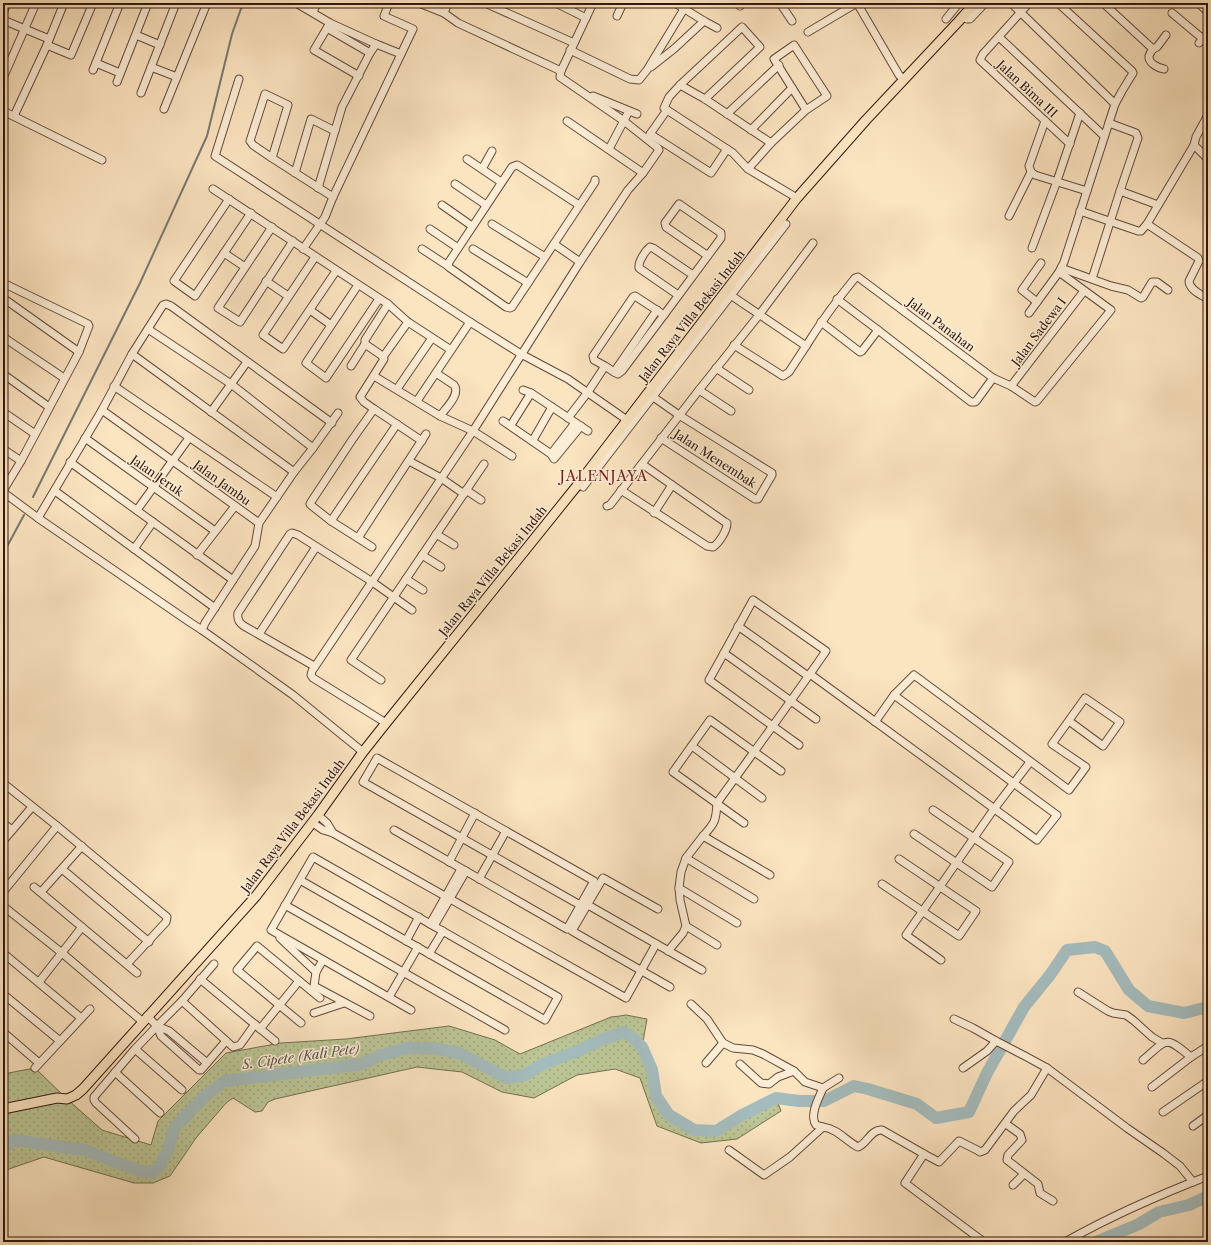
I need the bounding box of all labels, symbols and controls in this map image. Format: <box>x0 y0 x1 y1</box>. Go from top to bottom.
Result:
street label: Jalan Bima III <box>993 55 1061 120</box>
street label: Jalan Raya Villa Bekasi Indah <box>634 246 748 386</box>
street label: Jalan Panahan <box>903 293 978 355</box>
street label: Jalan Sadewa I <box>1007 295 1069 370</box>
street label: Jalan Menembak <box>669 425 760 491</box>
street label: Jalan Jeruk <box>126 451 188 500</box>
street label: Jalan Jambu <box>189 456 254 509</box>
district label: JALENJAYA <box>558 467 648 485</box>
street label: Jalan Raya Villa Bekasi Indah <box>434 502 550 640</box>
street label: Jalan Raya Villa Bekasi Indah <box>236 756 348 897</box>
water label: S. Cipete (Kali Pete) <box>240 1040 361 1072</box>

